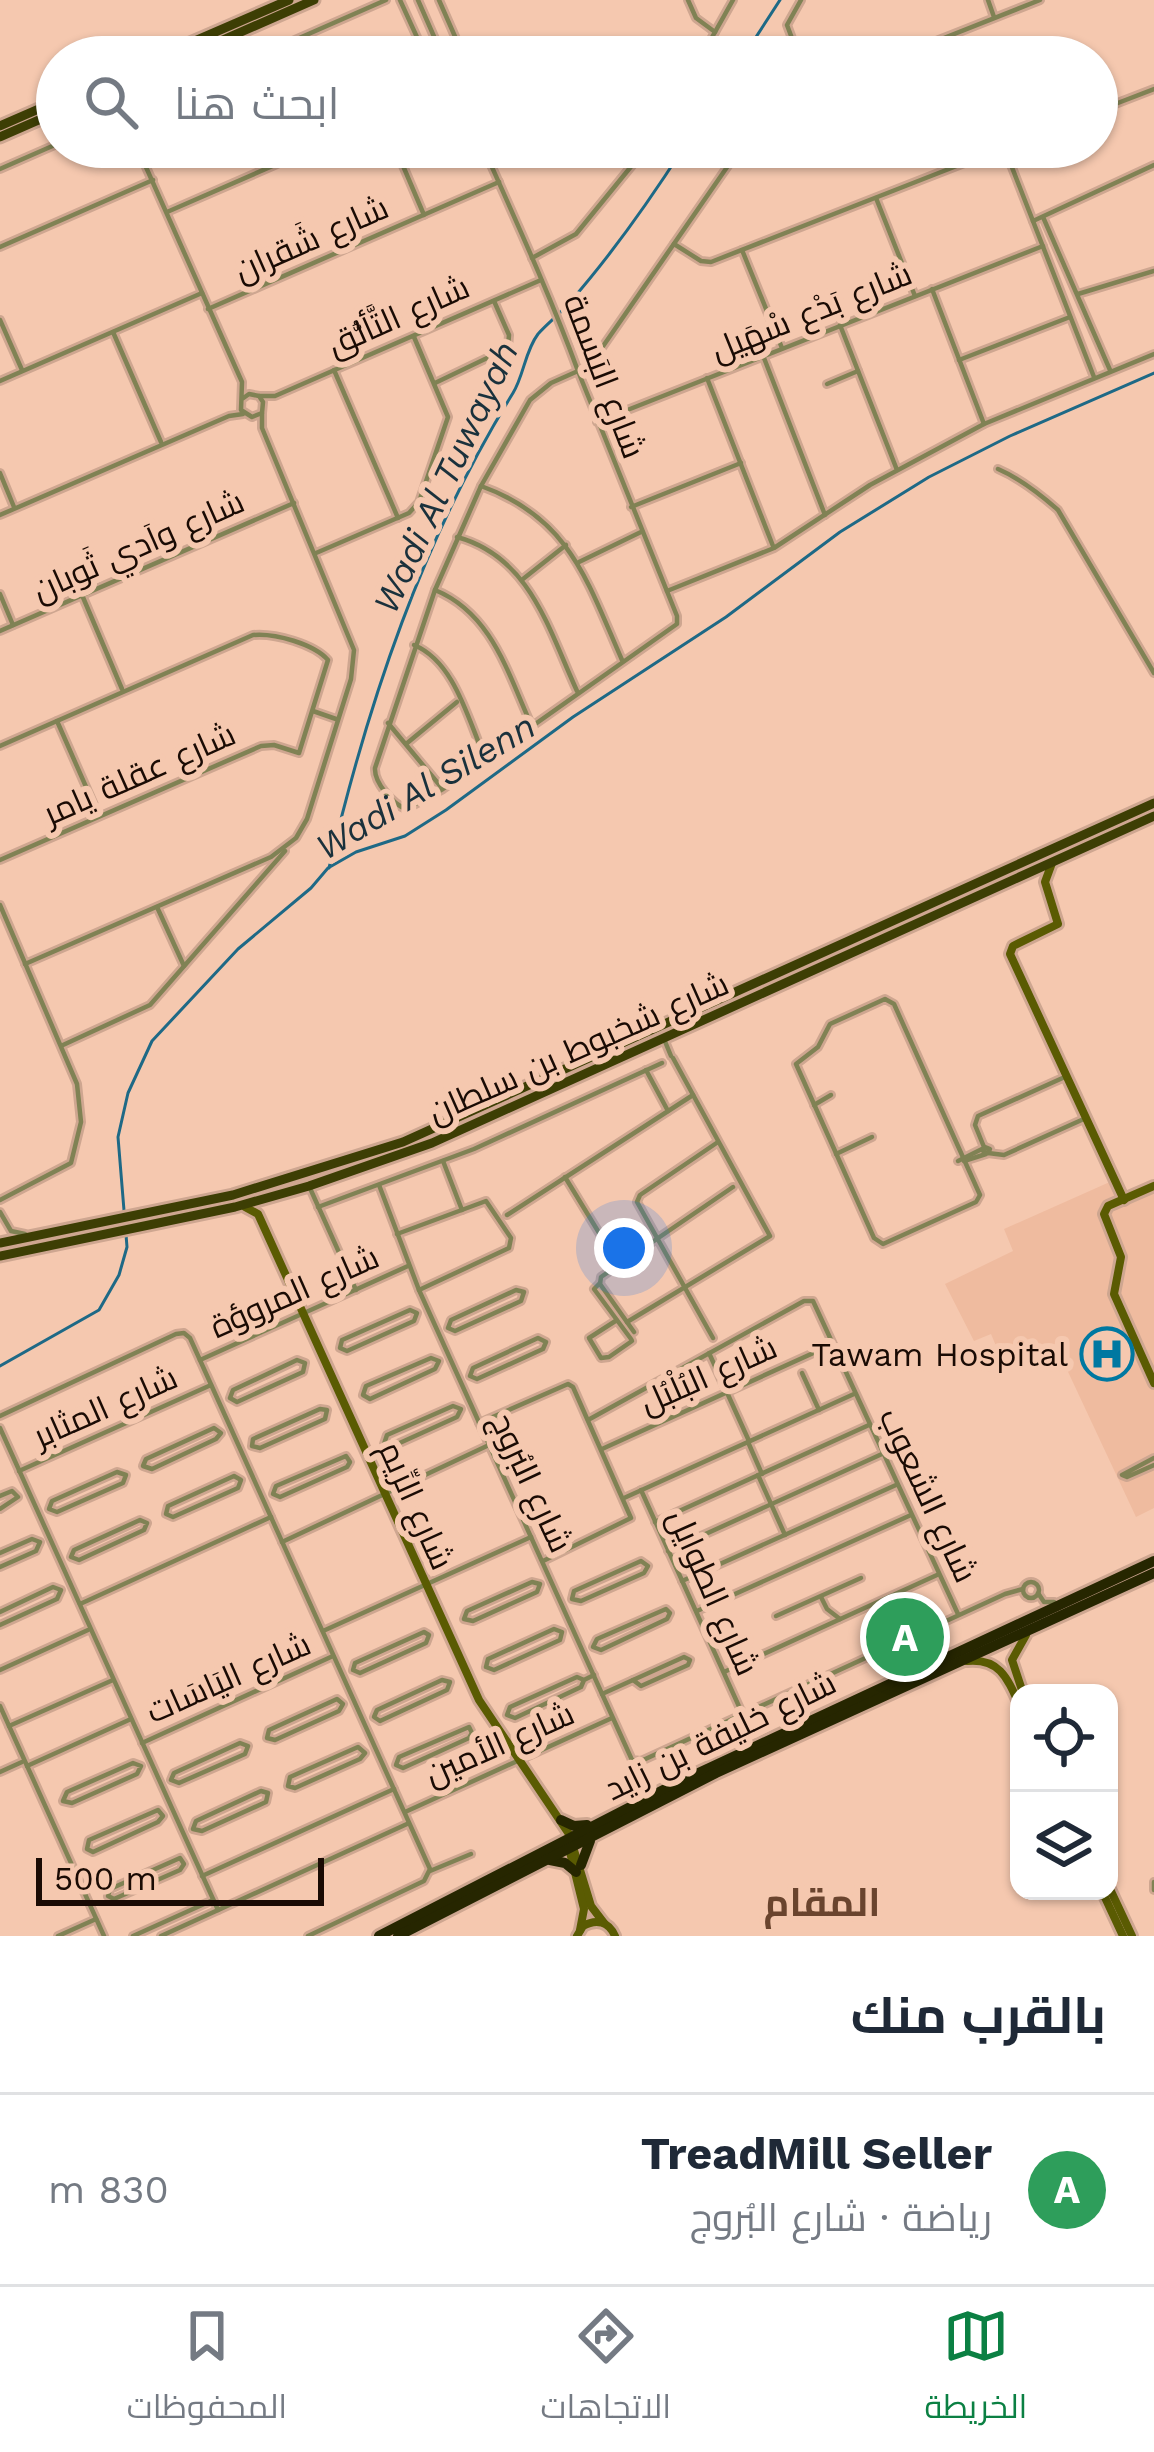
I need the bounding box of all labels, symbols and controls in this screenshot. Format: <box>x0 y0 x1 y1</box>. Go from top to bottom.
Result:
search box <box>36 36 1118 168</box>
icon: search <box>78 69 144 135</box>
text: ابحث هنا <box>174 77 340 130</box>
street label: شارع شَقران <box>228 187 395 292</box>
street label: شارع بَدْع سْهَيل <box>705 253 918 372</box>
street label: شارع التَّألُّق <box>321 266 476 367</box>
street label: شارع البَسمة <box>553 289 654 465</box>
water label: Wadi Al Tuwayah <box>365 335 527 620</box>
street label: شارع واَدي ثَوبان <box>26 481 252 615</box>
water label: Wadi Al Silenn <box>308 705 543 869</box>
street label: شارع عقلة يامر <box>35 714 242 837</box>
street label: شارع شخبوط بن سلطان <box>422 964 736 1134</box>
your location <box>594 1218 654 1278</box>
street label: شارع المروؤة <box>204 1237 386 1349</box>
street label: شارع البُلْبُل <box>633 1326 784 1425</box>
hospital icon: Tawam Hospital <box>1079 1326 1135 1382</box>
place label: Tawam Hospital <box>811 1335 1068 1374</box>
street label: شارع المثابر <box>25 1357 184 1459</box>
street label: شارع الشعوب <box>869 1402 986 1590</box>
street label: شارع البُروج <box>479 1406 581 1560</box>
street label: شارع الرِّيم <box>368 1435 462 1577</box>
street label: شارع الطوايل <box>657 1503 767 1683</box>
pin: A <box>866 1592 944 1682</box>
street label: شارع اليَاسَات <box>140 1624 318 1734</box>
street label: شارع خليفة بن زايد <box>598 1663 843 1811</box>
map controls <box>1010 1684 1118 1900</box>
button: locate <box>1010 1684 1118 1792</box>
street label: شارع الأمين <box>419 1693 581 1796</box>
button: layers <box>1010 1792 1118 1900</box>
scale bar <box>36 1852 324 1905</box>
text: 500 m <box>54 1859 157 1898</box>
district label: المقام <box>764 1880 880 1929</box>
text: بالقرب منك <box>851 1986 1106 2045</box>
text: TreadMill Seller <box>641 2127 992 2180</box>
text: 830 m <box>48 2167 169 2212</box>
text: A <box>1054 2167 1080 2212</box>
text: رياضة · شارع البُروج <box>690 2195 992 2240</box>
tab: المحفوظات <box>127 2303 287 2437</box>
tab: الاتجاهات <box>541 2303 671 2437</box>
tab: الخريطة <box>924 2303 1027 2437</box>

